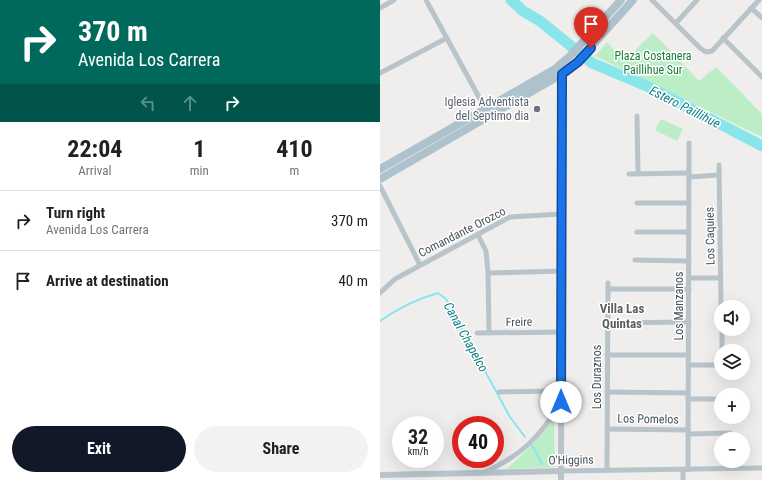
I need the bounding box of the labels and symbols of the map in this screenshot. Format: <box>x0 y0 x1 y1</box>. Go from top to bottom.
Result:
pin <box>574 7.0 608 48</box>
park label: Plaza Costanera Paillihue Sur <box>614 49 692 77</box>
water label: Estero Paillihue <box>647 83 723 131</box>
place label: Iglesia Adventista del Septimo dia <box>445 95 529 123</box>
marker: Iglesia Adventista del Septimo dia <box>532 104 542 114</box>
street label: Comandante Orozco <box>416 204 508 260</box>
street label: Los Caquies <box>702 207 718 265</box>
street label: Los Manzanos <box>672 272 686 340</box>
water label: Canal Chapelco <box>441 299 491 375</box>
district label: Villa Las Quintas <box>600 301 644 331</box>
street label: Freire <box>506 315 533 329</box>
street label: Los Duraznos <box>590 345 604 409</box>
position arrow <box>540 381 582 423</box>
street label: Los Pomelos <box>617 411 679 427</box>
speed limit sign: 40 <box>452 416 504 468</box>
street label: O'Higgins <box>548 453 594 467</box>

